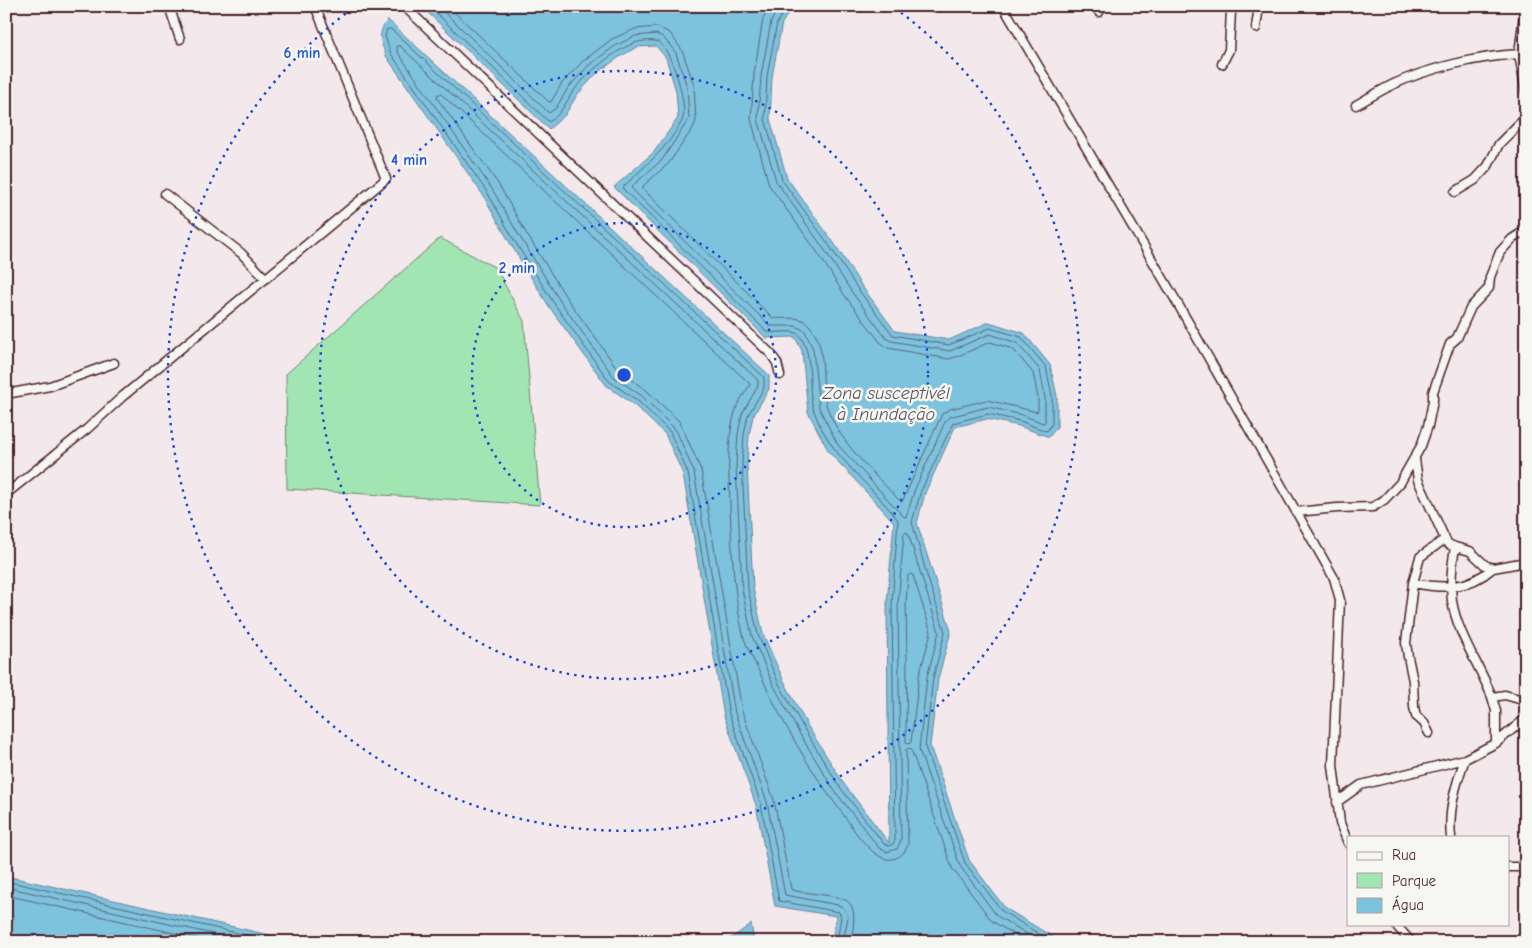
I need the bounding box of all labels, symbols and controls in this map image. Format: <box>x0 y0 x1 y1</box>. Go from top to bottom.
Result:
text: 6 min <box>284 44 320 62</box>
text: 4 min <box>391 151 427 169</box>
text: 2 min <box>499 259 535 277</box>
centre of rings <box>615 366 633 384</box>
water label: Zona susceptivél à Inundação <box>821 383 951 425</box>
legend <box>1347 836 1510 926</box>
text: Rua <box>1392 846 1416 864</box>
text: Parque <box>1392 872 1437 890</box>
text: Água <box>1392 895 1424 914</box>

